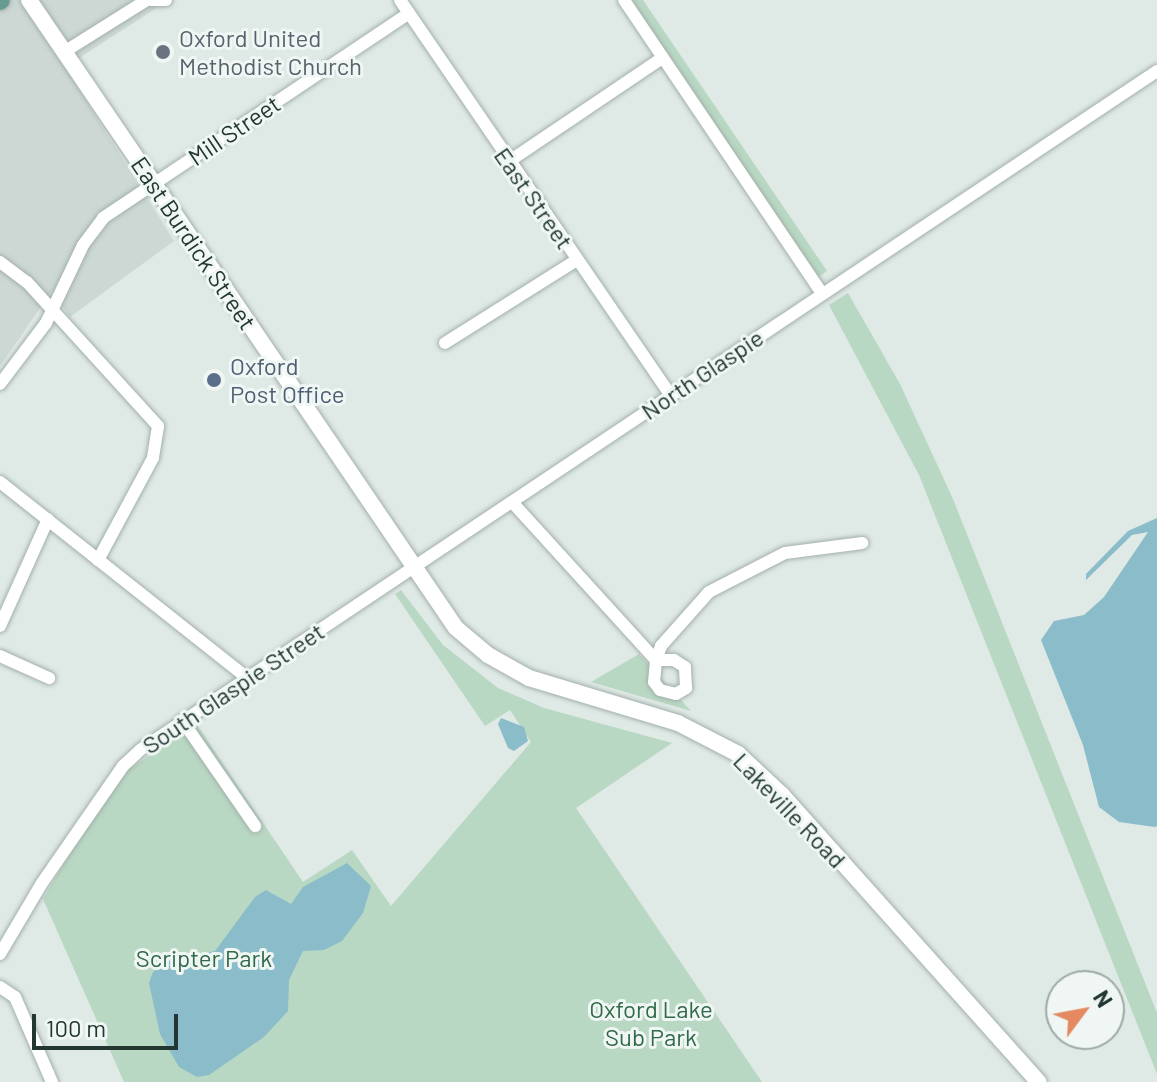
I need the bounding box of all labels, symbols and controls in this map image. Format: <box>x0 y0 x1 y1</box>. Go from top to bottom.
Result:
place label: Oxford United Methodist Church <box>179 24 362 80</box>
marker: Oxford United Methodist Church <box>154 43 172 61</box>
street label: Mill Street <box>183 89 285 171</box>
street label: East Street <box>489 142 579 254</box>
street label: East Burdick Street <box>126 151 262 335</box>
street label: North Glaspie <box>635 323 769 425</box>
place label: Oxford Post Office <box>230 352 345 408</box>
marker: Oxford Post Office <box>205 371 223 389</box>
street label: South Glaspie Street <box>137 617 329 759</box>
street label: Lakeville Road <box>728 746 852 874</box>
park label: Scripter Park <box>136 944 272 972</box>
north arrow <box>1045 970 1125 1050</box>
text: N <box>1089 985 1119 1011</box>
park label: Oxford Lake Sub Park <box>589 995 713 1051</box>
scale bar <box>36 998 182 1048</box>
text: 100 m <box>46 1013 106 1042</box>

